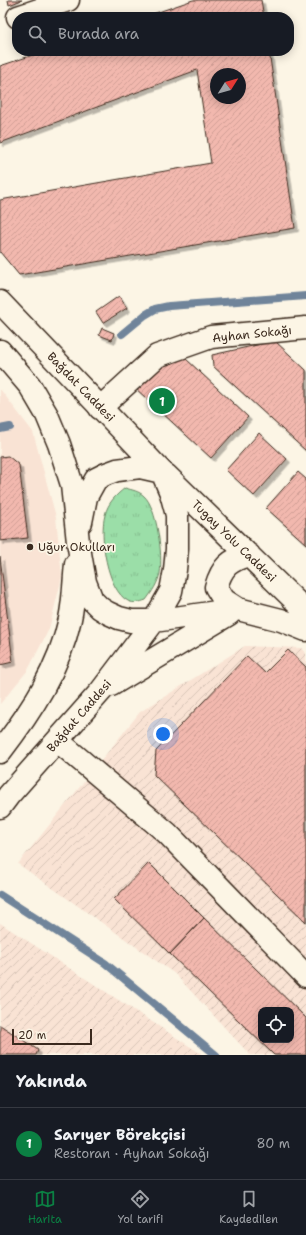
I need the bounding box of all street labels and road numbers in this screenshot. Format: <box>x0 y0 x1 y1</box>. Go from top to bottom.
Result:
street label: Ayhan Sokağı <box>211 322 293 346</box>
street label: Bağdat Caddesi <box>44 349 118 425</box>
street label: Tugay Yolu Caddesi <box>188 496 280 586</box>
street label: Bağdat Caddesi <box>43 676 115 756</box>

